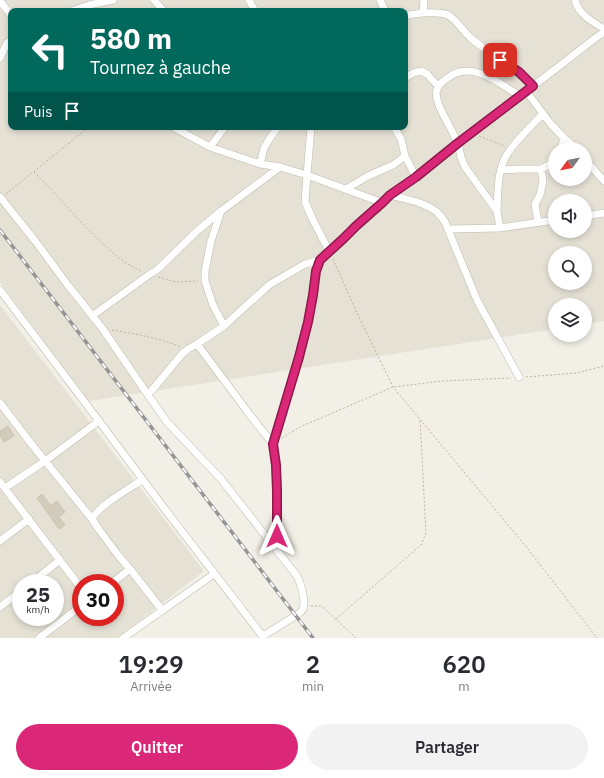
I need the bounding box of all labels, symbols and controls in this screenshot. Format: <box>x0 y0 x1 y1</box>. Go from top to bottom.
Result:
text: 580 m <box>90 20 172 57</box>
icon: left <box>24 24 76 76</box>
pin <box>483 43 517 77</box>
icon: arrive <box>489 49 511 71</box>
text: Tournez à gauche <box>90 56 231 79</box>
icon: arrive <box>61 100 83 122</box>
text: Puis <box>24 102 53 121</box>
north arrow <box>548 142 592 186</box>
map controls <box>548 142 592 342</box>
button: sound <box>548 194 592 238</box>
button: search <box>548 246 592 290</box>
button: layers <box>548 298 592 342</box>
position arrow <box>256 515 298 557</box>
speed limit sign: 30 <box>72 574 124 626</box>
text: 25 <box>26 581 50 608</box>
text: km/h <box>26 603 50 616</box>
text: 19:29 <box>118 648 184 680</box>
text: 2 <box>306 648 320 680</box>
text: 620 <box>442 648 486 680</box>
text: Arrivée <box>130 678 172 695</box>
text: min <box>302 678 324 695</box>
text: m <box>458 678 470 695</box>
button: Quitter <box>16 724 298 770</box>
button: Partager <box>306 724 588 770</box>

